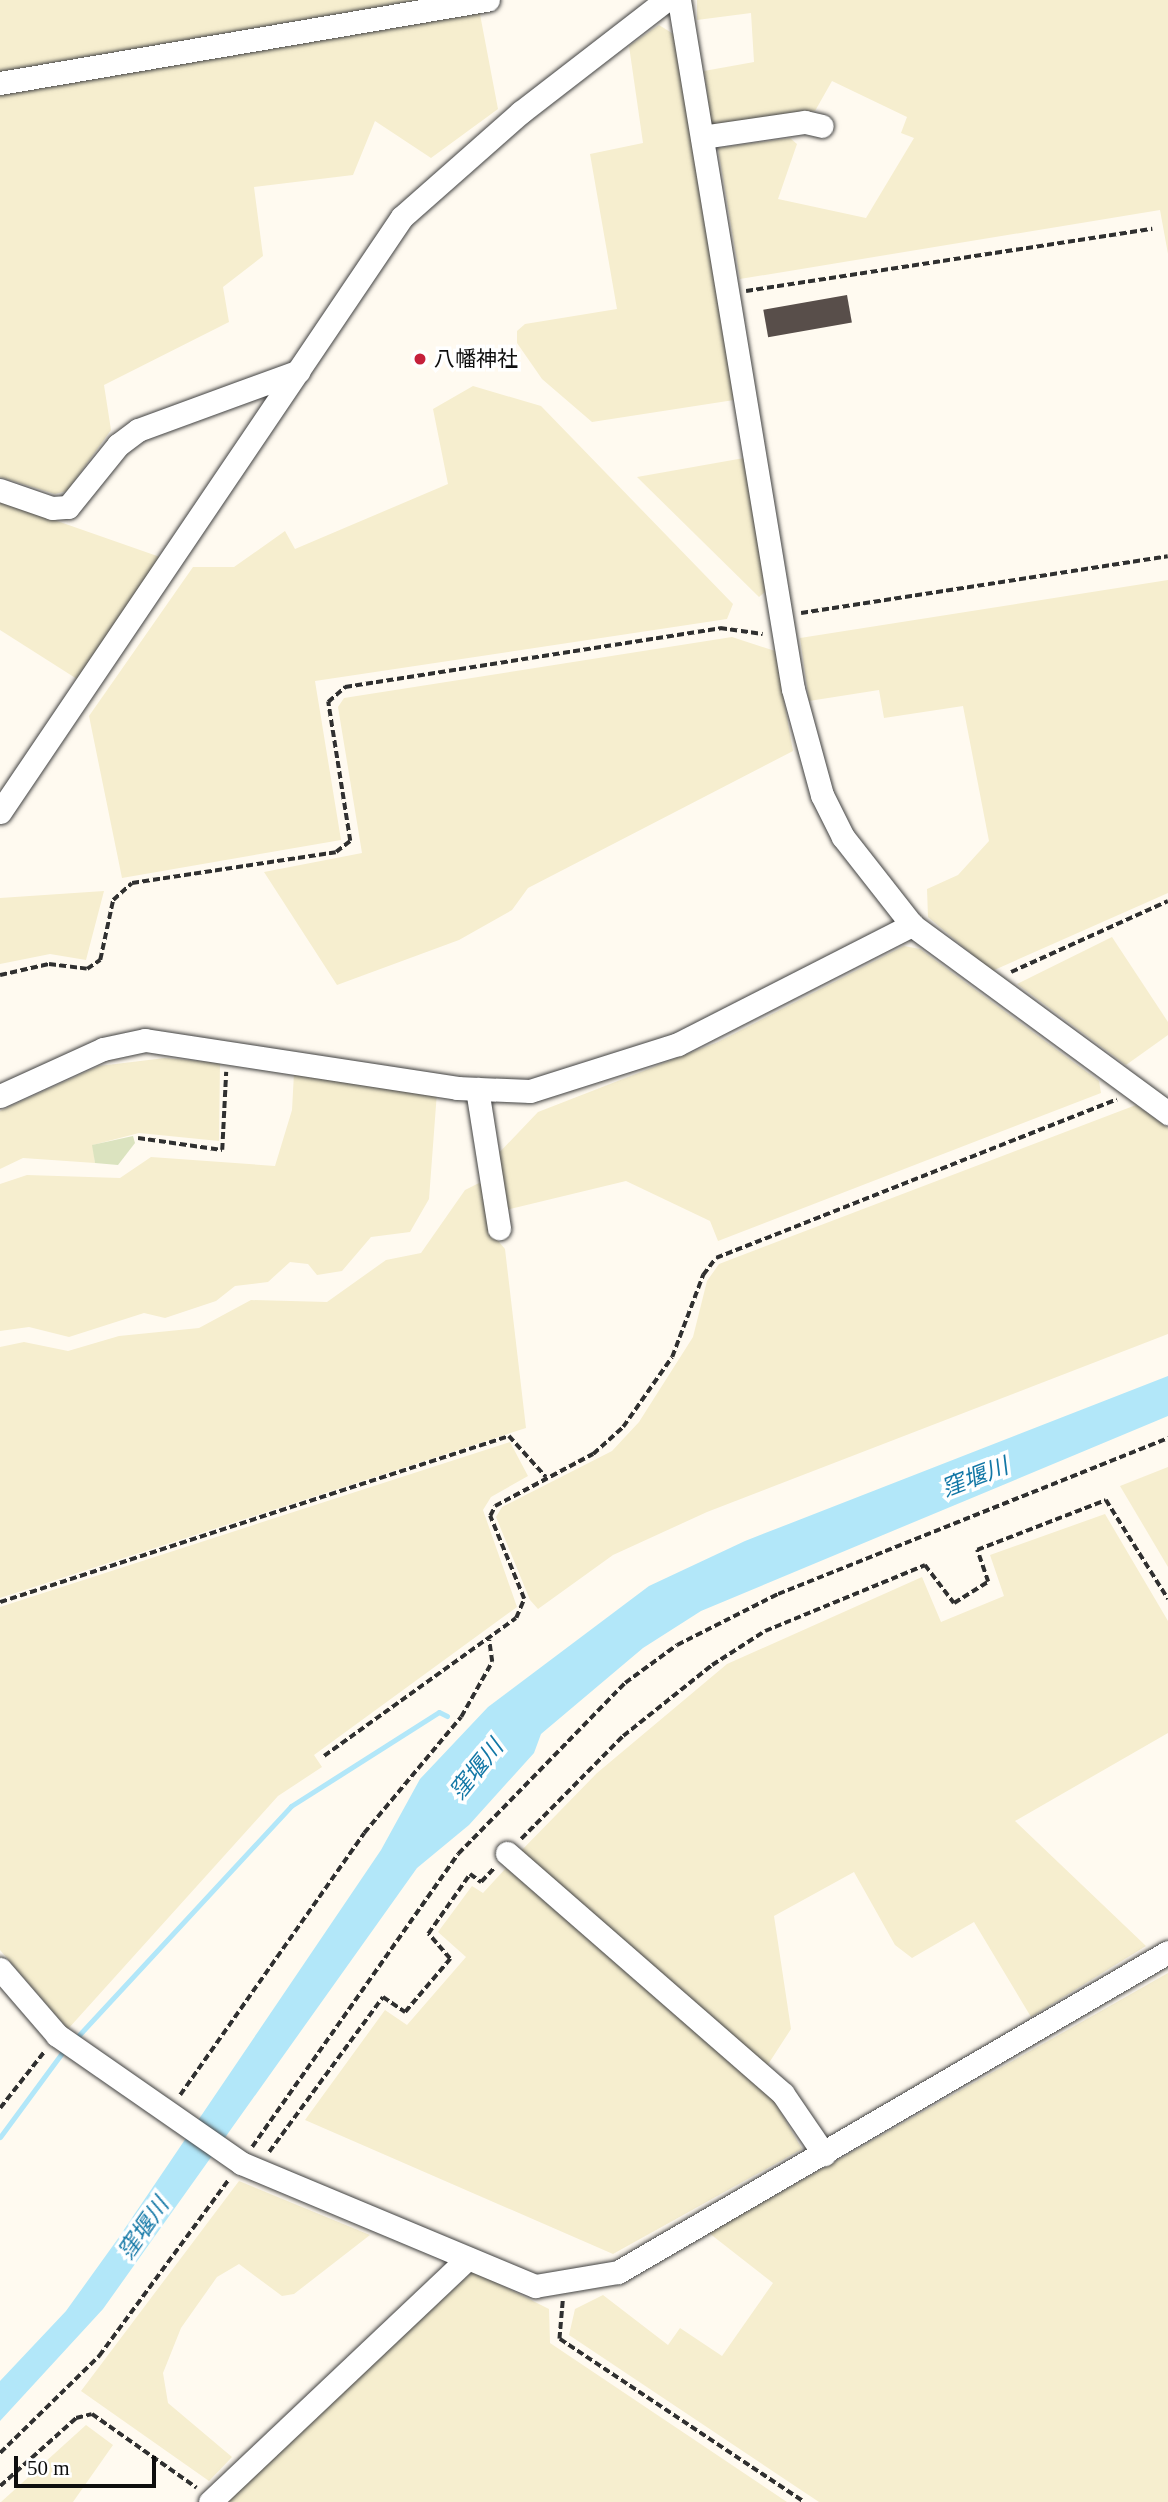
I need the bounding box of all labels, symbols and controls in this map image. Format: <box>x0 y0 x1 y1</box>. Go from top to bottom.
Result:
place label: 八幡神社 <box>434 346 518 372</box>
marker: 八幡神社 <box>412 351 428 367</box>
water label: 窪堰川 <box>938 1453 1012 1503</box>
water label: 窪堰川 <box>445 1735 509 1805</box>
water label: 窪堰川 <box>113 2193 175 2265</box>
scale bar <box>18 2442 159 2486</box>
text: 50 m <box>27 2456 70 2480</box>

